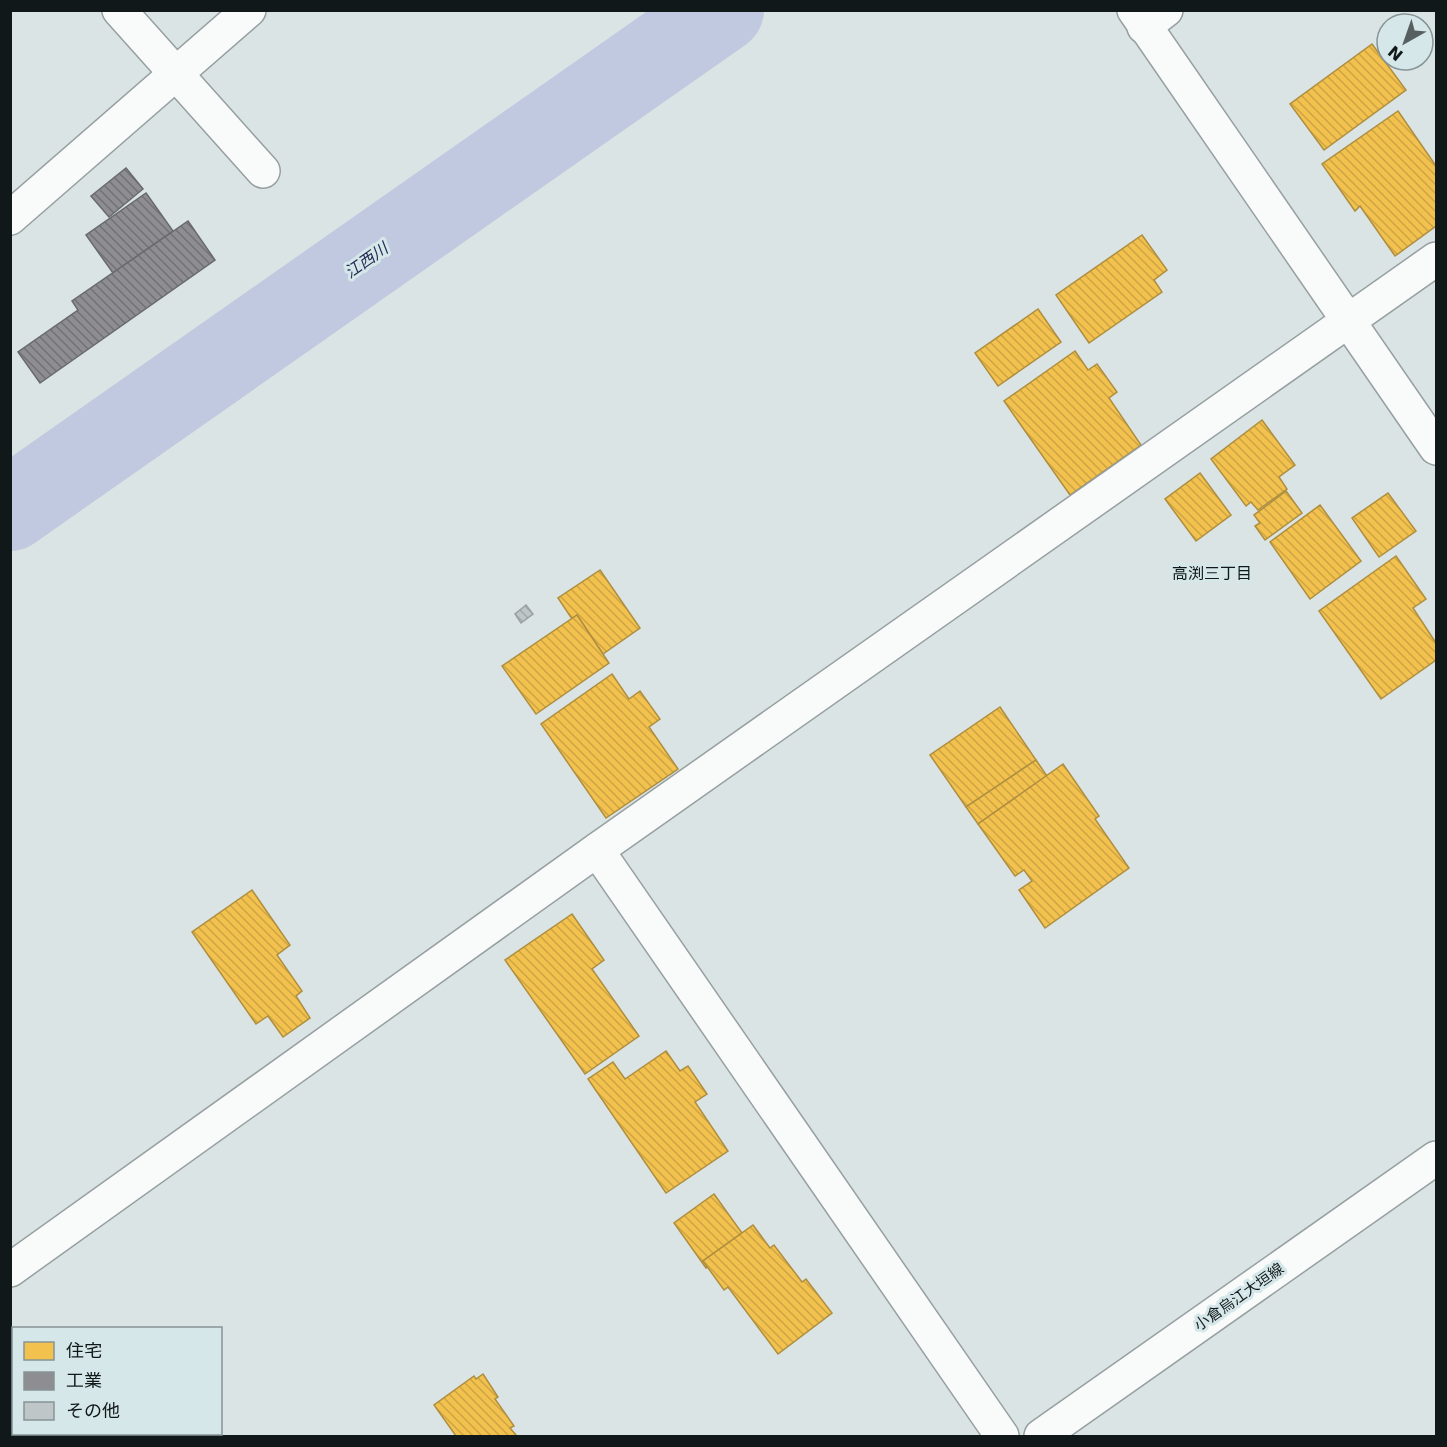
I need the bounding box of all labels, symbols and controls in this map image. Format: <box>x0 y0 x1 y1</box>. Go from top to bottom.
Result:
north arrow <box>1375 12 1435 72</box>
text: N <box>1384 42 1407 65</box>
water label: 江西川 <box>341 238 393 282</box>
district label: 高渕三丁目 <box>1172 564 1252 583</box>
street label: 小倉烏江大垣線 <box>1191 1260 1287 1334</box>
legend <box>12 1327 222 1435</box>
text: 住宅 <box>66 1340 102 1361</box>
text: 工業 <box>66 1370 102 1391</box>
text: その他 <box>66 1400 120 1421</box>

